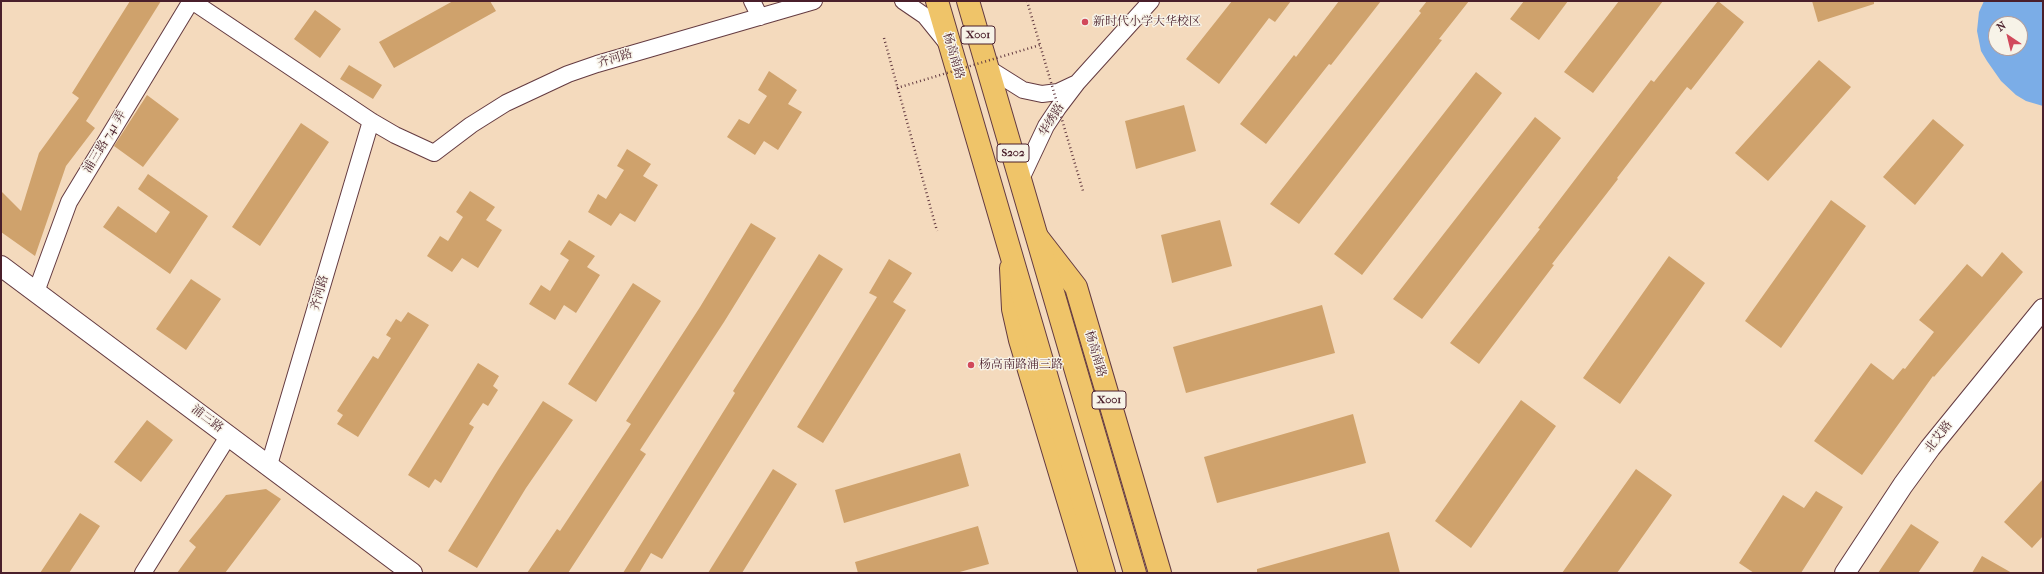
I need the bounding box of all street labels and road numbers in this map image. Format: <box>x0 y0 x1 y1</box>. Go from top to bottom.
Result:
road number: X001 <box>961 26 995 44</box>
street label: 杨高南路 <box>939 31 967 81</box>
street label: 齐河路 <box>596 47 634 71</box>
street label: 华绣路 <box>1037 101 1067 139</box>
street label: 浦三路 741 弄 <box>81 108 129 176</box>
road number: S202 <box>997 144 1029 162</box>
street label: 齐河路 <box>308 274 332 312</box>
street label: 杨高南路 <box>1081 329 1109 379</box>
road number: X001 <box>1092 391 1126 409</box>
street label: 浦三路 <box>188 402 226 436</box>
street label: 北艾路 <box>1922 418 1956 456</box>

